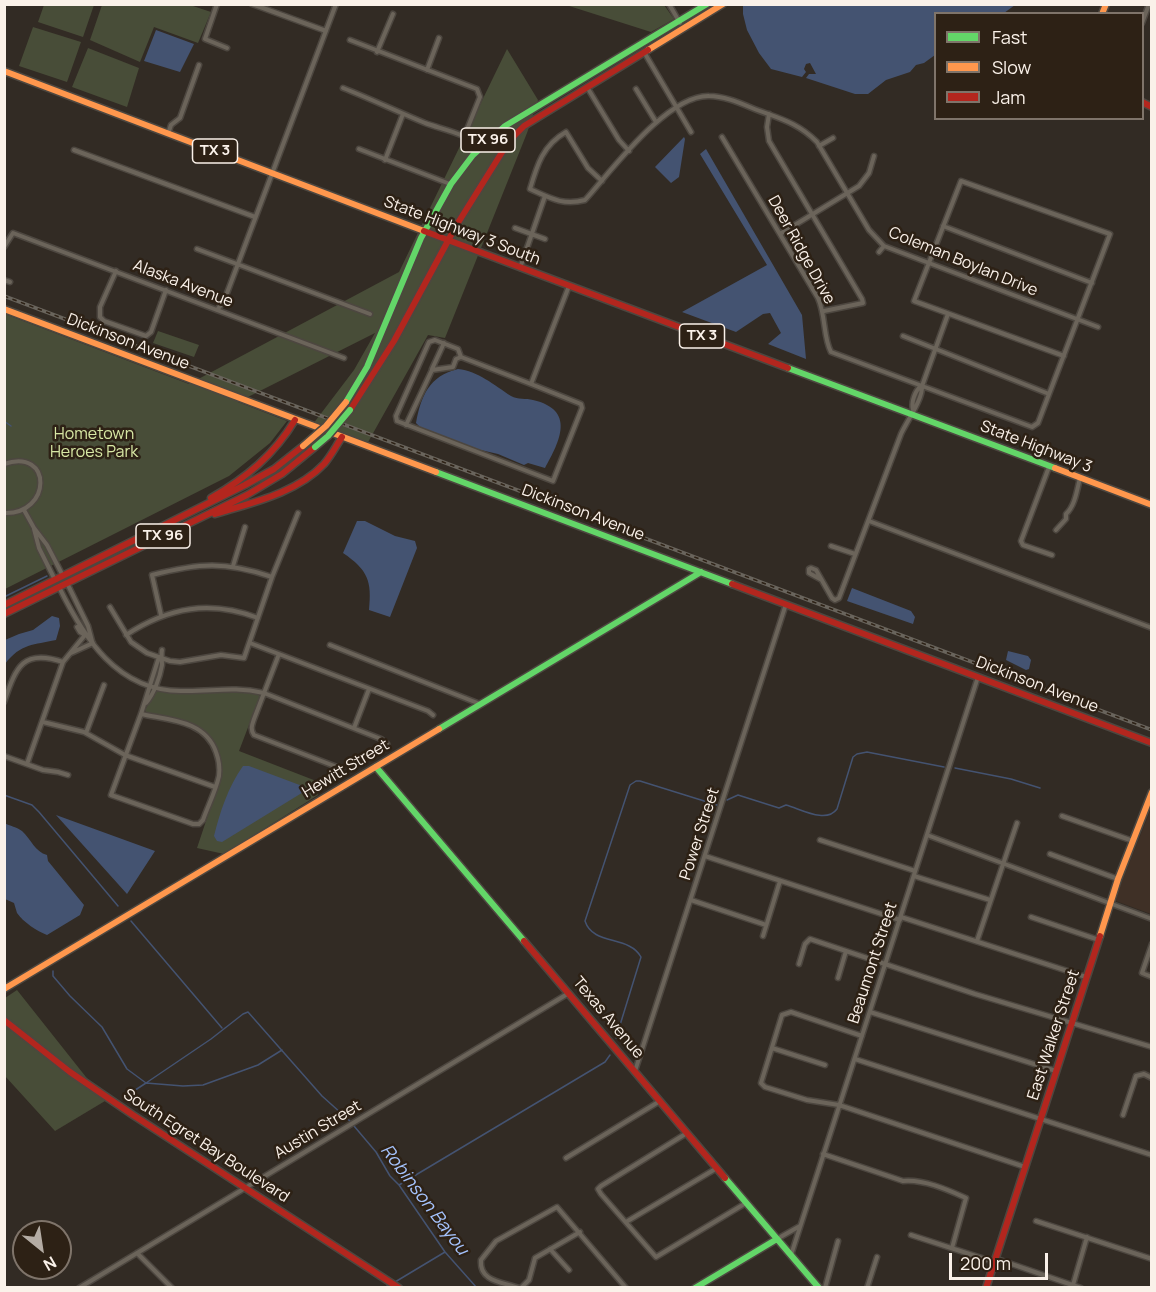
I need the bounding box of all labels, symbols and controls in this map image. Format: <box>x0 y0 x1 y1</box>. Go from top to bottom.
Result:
legend <box>934 12 1144 120</box>
text: Fast <box>992 25 1027 49</box>
text: Slow <box>992 55 1031 79</box>
text: Jam <box>992 85 1026 109</box>
road number: TX 96 <box>461 128 515 152</box>
road number: TX 3 <box>192 139 238 163</box>
street label: State Highway 3 South <box>381 192 543 270</box>
street label: Deer Ridge Drive <box>763 192 839 308</box>
street label: Coleman Boylan Drive <box>886 223 1040 301</box>
street label: Alaska Avenue <box>130 256 236 312</box>
street label: Dickinson Avenue <box>64 310 192 374</box>
road number: TX 3 <box>680 324 724 348</box>
street label: State Highway 3 <box>977 417 1095 477</box>
park label: Hometown Heroes Park <box>50 425 138 463</box>
street label: Dickinson Avenue <box>519 481 647 545</box>
road number: TX 96 <box>136 524 190 548</box>
street label: Dickinson Avenue <box>973 653 1101 717</box>
street label: Hewitt Street <box>299 736 393 802</box>
street label: Power Street <box>676 785 724 883</box>
street label: Beaumont Street <box>844 900 902 1026</box>
street label: East Walker Street <box>1024 967 1084 1103</box>
street label: Texas Avenue <box>568 973 648 1063</box>
street label: South Egret Bay Boulevard <box>119 1085 293 1207</box>
street label: Austin Street <box>271 1097 365 1163</box>
water label: Robinson Bayou <box>375 1140 473 1260</box>
north arrow <box>12 1220 72 1280</box>
scale bar <box>952 1241 1051 1279</box>
text: N <box>40 1251 60 1276</box>
text: 200 m <box>960 1251 1011 1275</box>

